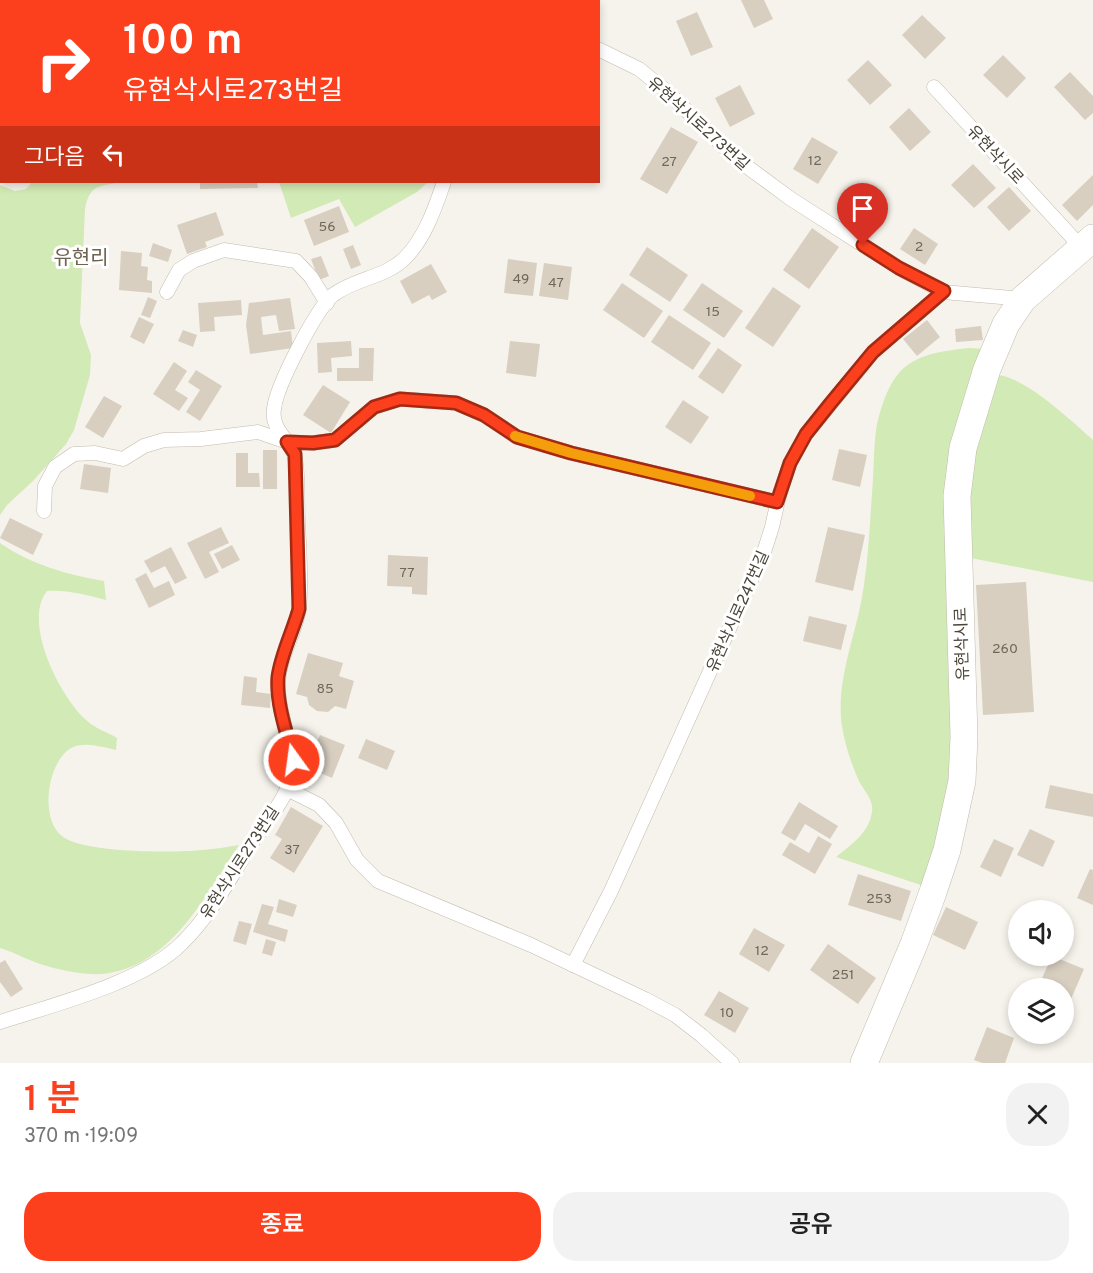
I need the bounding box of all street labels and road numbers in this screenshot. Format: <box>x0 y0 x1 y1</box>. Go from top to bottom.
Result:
street label: 유현삭시로273번길 <box>644 72 754 174</box>
street label: 유현삭시로 <box>962 122 1027 189</box>
street label: 유현삭시로247번길 <box>703 548 775 676</box>
street label: 유현삭시로 <box>952 607 974 681</box>
street label: 유현삭시로273번길 <box>197 803 285 923</box>

